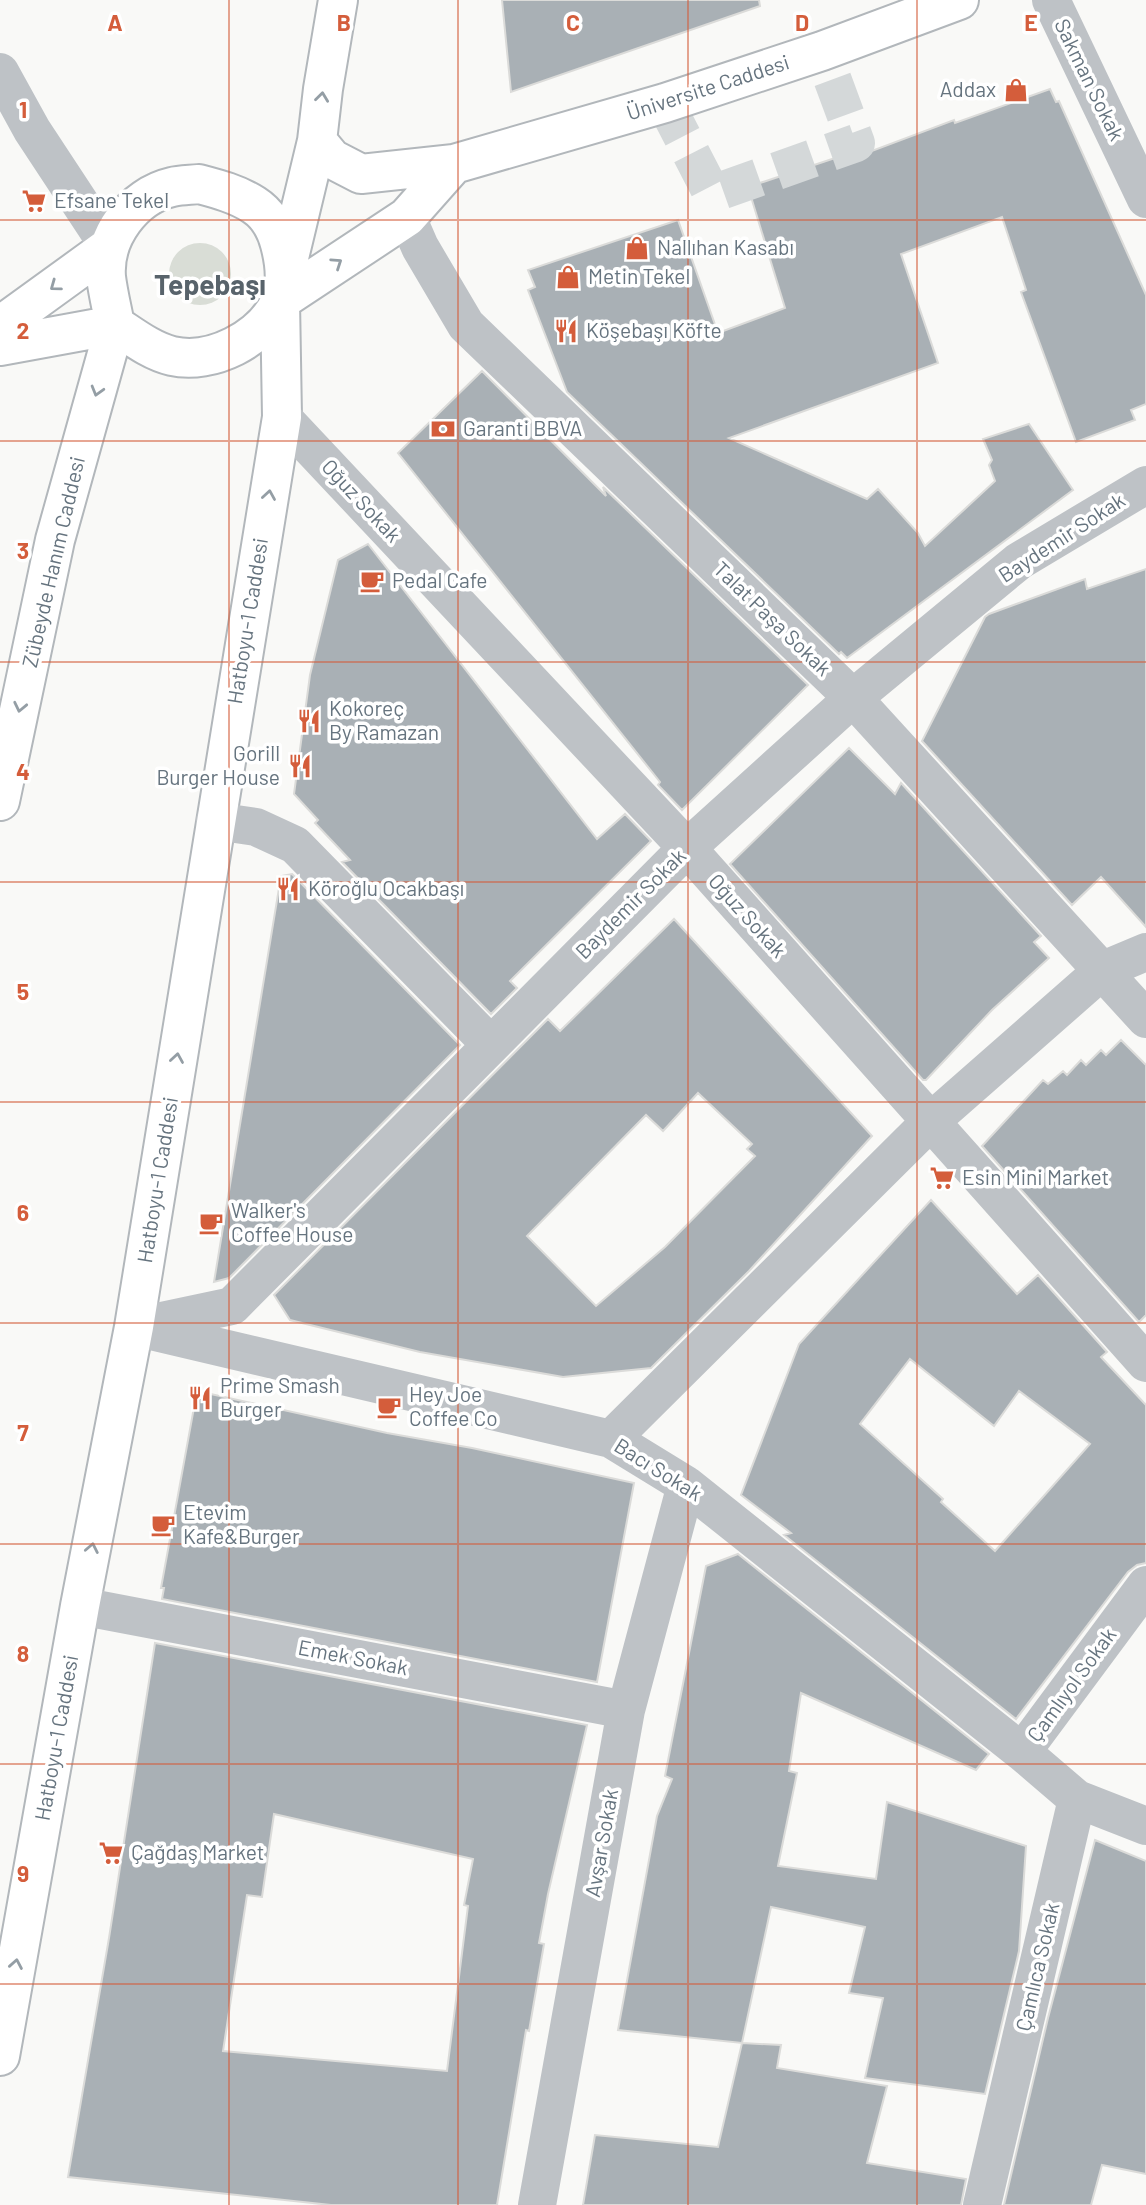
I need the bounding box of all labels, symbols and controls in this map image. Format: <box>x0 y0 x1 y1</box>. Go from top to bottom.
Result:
text: A <box>107 8 123 36</box>
text: B <box>337 8 351 36</box>
text: C <box>566 8 580 36</box>
text: D <box>795 8 809 36</box>
text: E <box>1024 8 1038 36</box>
street label: Sakman Sokak <box>1050 14 1131 144</box>
street label: Üniversite Caddesi <box>623 48 792 125</box>
place label: Addax <box>940 76 996 101</box>
shop icon: Addax <box>1002 76 1030 104</box>
one-way arrow <box>314 91 329 102</box>
text: 1 <box>19 95 27 123</box>
supermarket icon: Efsane Tekel <box>20 187 48 215</box>
place label: Efsane Tekel <box>54 187 169 212</box>
shop icon: Nallıhan Kasabı <box>623 234 651 262</box>
place label: Nallıhan Kasabı <box>657 234 794 259</box>
one-way arrow <box>329 259 342 271</box>
shop icon: Metin Tekel <box>554 263 582 291</box>
place label: Metin Tekel <box>588 263 690 288</box>
district label: Tepebaşı <box>154 267 266 301</box>
one-way arrow <box>50 278 63 291</box>
text: 2 <box>17 316 29 344</box>
restaurant icon: Köşebaşı Köfte <box>552 317 580 345</box>
place label: Köşebaşı Köfte <box>586 317 722 342</box>
one-way arrow <box>90 384 105 396</box>
bank icon: Garanti BBVA <box>429 415 457 443</box>
place label: Garanti BBVA <box>463 415 583 440</box>
street label: Oğuz Sokak <box>317 453 407 547</box>
street label: Zübeyde Hanım Caddesi <box>16 454 89 670</box>
street label: Baydemir Sokak <box>993 487 1129 587</box>
one-way arrow <box>261 489 276 501</box>
text: 3 <box>17 536 29 564</box>
street label: Hatboyu-1 Caddesi <box>221 536 272 706</box>
street label: Talat Paşa Sokak <box>709 556 837 680</box>
cafe icon: Pedal Cafe <box>358 567 386 595</box>
place label: Pedal Cafe <box>392 567 487 592</box>
place label: Kokoreç By Ramazan <box>329 695 439 744</box>
one-way arrow <box>13 701 28 713</box>
restaurant icon: Kokoreç By Ramazan <box>295 707 323 735</box>
place label: Gorill Burger House <box>156 740 280 789</box>
restaurant icon: Gorill Burger House <box>286 752 314 780</box>
text: 4 <box>16 757 30 785</box>
street label: Baydemir Sokak <box>570 843 690 963</box>
street label: Oğuz Sokak <box>704 868 792 962</box>
restaurant icon: Köroğlu Ocakbaşı <box>274 875 302 903</box>
place label: Köroğlu Ocakbaşı <box>308 875 464 900</box>
text: 5 <box>17 977 29 1005</box>
one-way arrow <box>169 1052 184 1064</box>
street label: Hatboyu-1 Caddesi <box>131 1095 182 1265</box>
supermarket icon: Esin Mini Market <box>928 1164 956 1192</box>
place label: Esin Mini Market <box>962 1164 1109 1189</box>
place label: Walker's Coffee House <box>231 1197 353 1246</box>
text: 6 <box>17 1198 29 1226</box>
cafe icon: Walker's Coffee House <box>197 1209 225 1237</box>
place label: Prime Smash Burger <box>220 1372 340 1421</box>
place label: Hey Joe Coffee Co <box>409 1381 498 1430</box>
restaurant icon: Prime Smash Burger <box>186 1384 214 1412</box>
cafe icon: Hey Joe Coffee Co <box>375 1393 403 1421</box>
text: 7 <box>17 1418 29 1446</box>
street label: Bacı Sokak <box>610 1432 707 1505</box>
place label: Etevim Kafe&Burger <box>183 1499 300 1548</box>
cafe icon: Etevim Kafe&Burger <box>149 1511 177 1539</box>
one-way arrow <box>83 1542 98 1554</box>
street label: Çamlıyol Sokak <box>1021 1622 1121 1746</box>
street label: Emek Sokak <box>296 1634 410 1679</box>
text: 8 <box>17 1639 29 1667</box>
street label: Hatboyu-1 Caddesi <box>29 1653 82 1823</box>
street label: Avşar Sokak <box>579 1787 622 1899</box>
supermarket icon: Çağdaş Market <box>97 1839 125 1867</box>
place label: Çağdaş Market <box>131 1839 264 1864</box>
text: 9 <box>17 1859 29 1887</box>
street label: Çamlıca Sokak <box>1010 1900 1063 2033</box>
one-way arrow <box>8 1958 23 1970</box>

